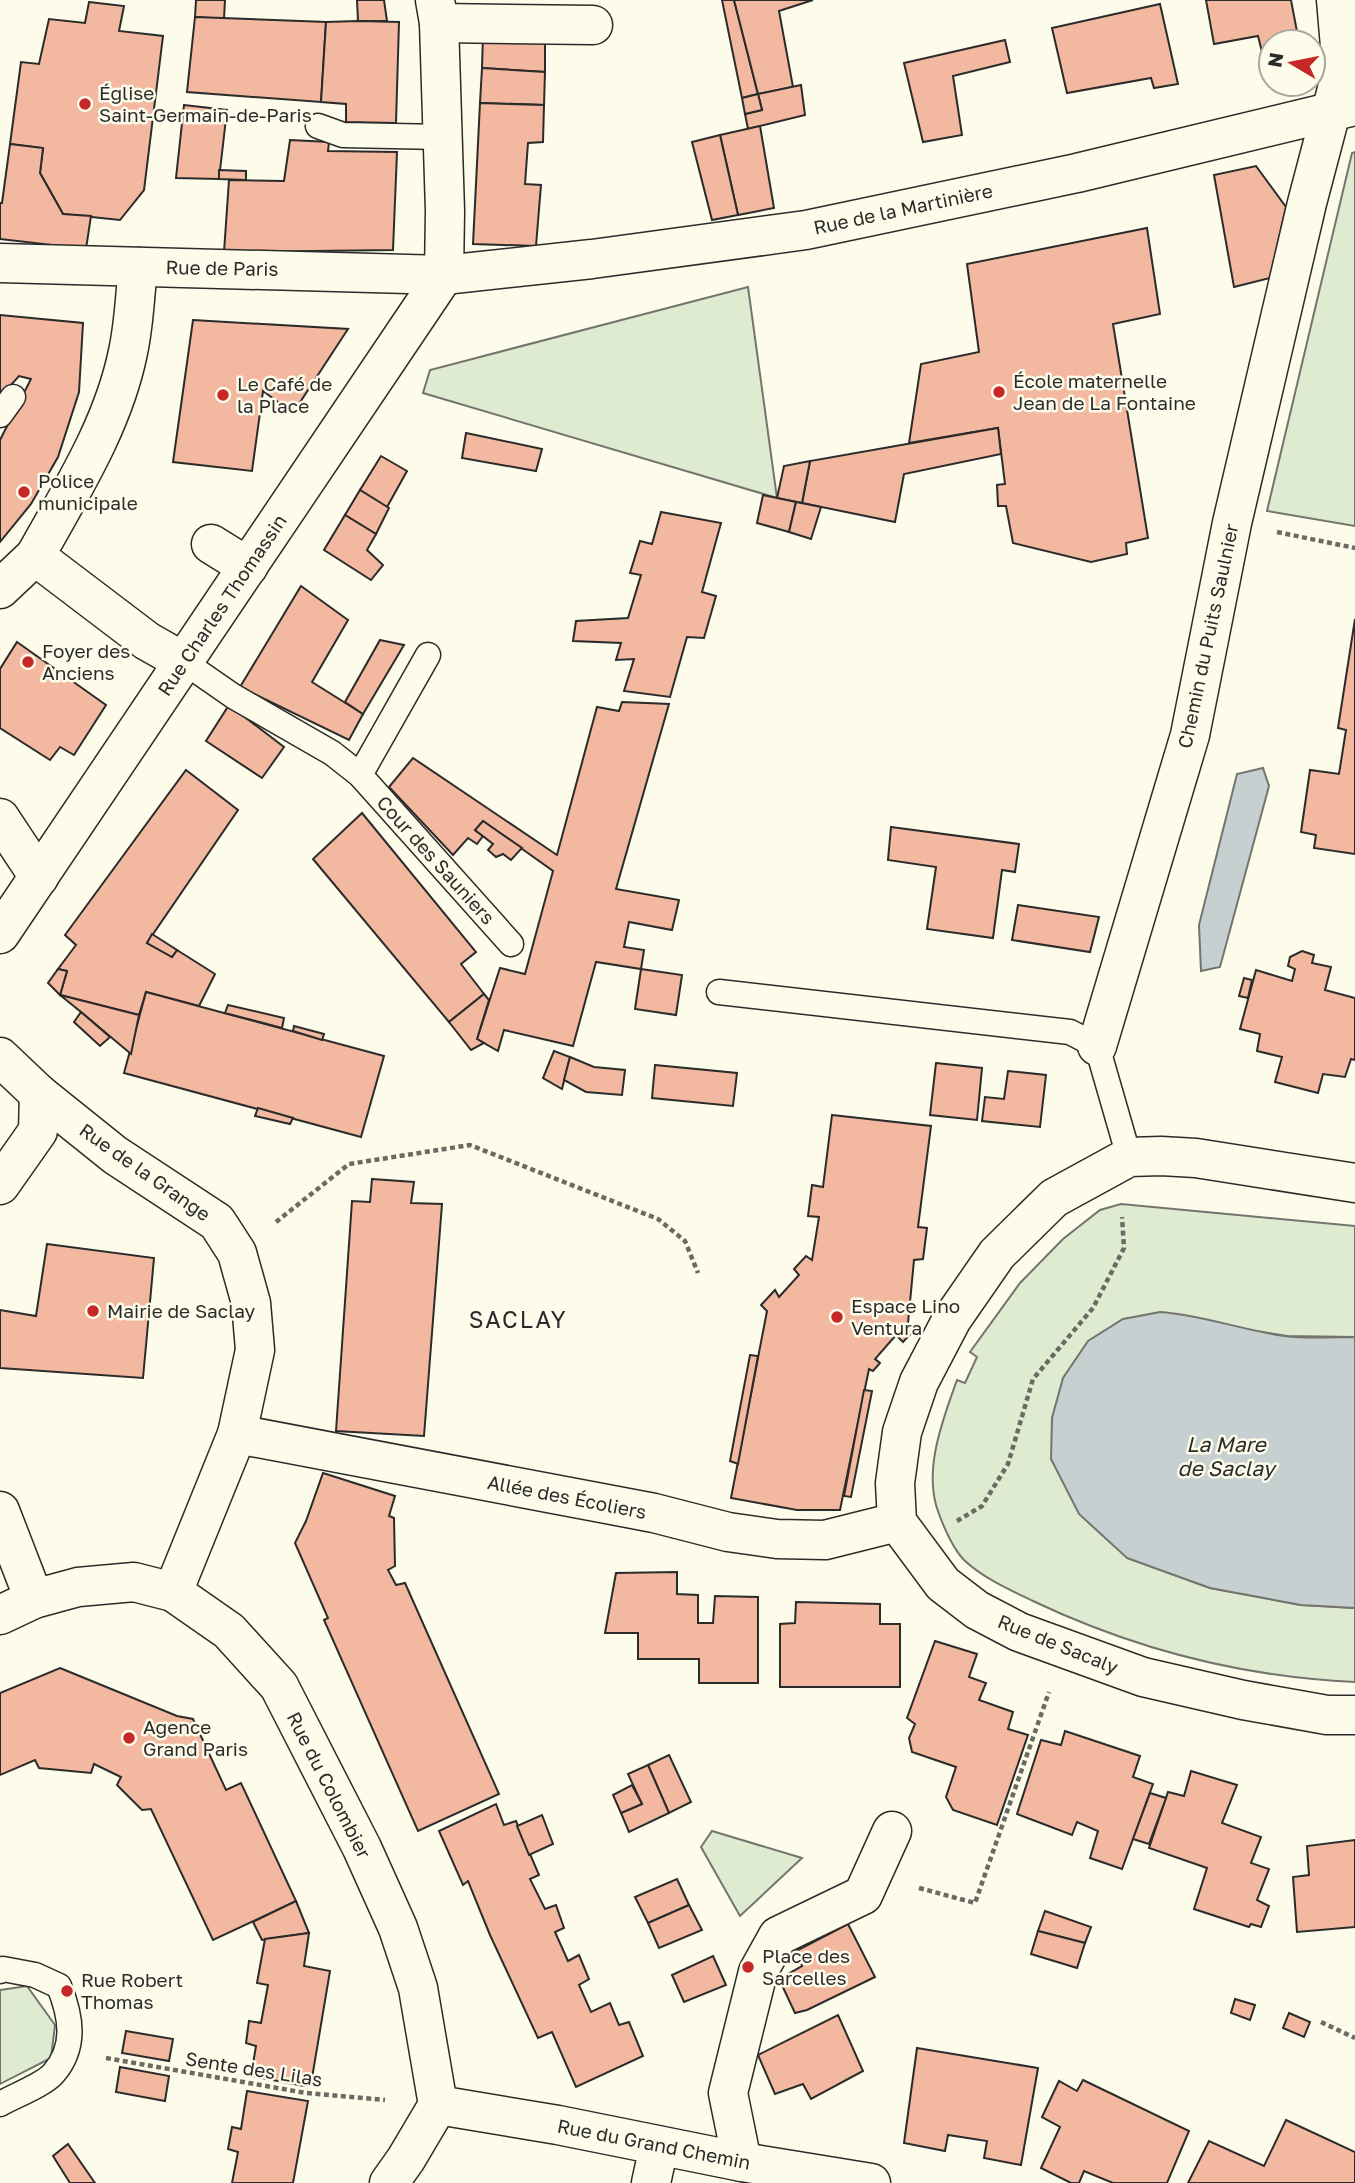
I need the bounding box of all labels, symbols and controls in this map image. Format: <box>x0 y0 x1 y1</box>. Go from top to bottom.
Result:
north arrow <box>1257 28 1327 98</box>
text: N <box>1262 51 1287 69</box>
place label: Église Saint-Germain-de-Paris <box>99 81 312 126</box>
marker: Église Saint-Germain-de-Paris <box>77 96 93 112</box>
street label: Rue de la Martinière <box>811 178 995 239</box>
street label: Rue de Paris <box>165 255 279 280</box>
place label: École maternelle Jean de La Fontaine <box>1013 369 1196 414</box>
place label: Le Café de la Place <box>237 372 332 417</box>
marker: École maternelle Jean de La Fontaine <box>991 384 1007 400</box>
marker: Le Café de la Place <box>215 387 231 403</box>
place label: Police municipale <box>38 469 138 514</box>
marker: Police municipale <box>16 484 32 500</box>
street label: Rue Charles Thomassin <box>152 510 291 700</box>
street label: Chemin du Puits Saulnier <box>1172 521 1243 750</box>
place label: Foyer des Anciens <box>42 639 130 684</box>
marker: Foyer des Anciens <box>20 654 36 670</box>
street label: Cour des Sauniers <box>373 791 500 929</box>
street label: Rue de la Grange <box>75 1118 215 1225</box>
place label: Espace Lino Ventura <box>851 1294 960 1339</box>
place label: Mairie de Saclay <box>107 1299 256 1322</box>
marker: Mairie de Saclay <box>85 1303 101 1319</box>
district label: SACLAY <box>469 1305 567 1333</box>
marker: Espace Lino Ventura <box>829 1309 845 1325</box>
water label: La Mare de Saclay <box>1177 1431 1278 1481</box>
street label: Allée des Écoliers <box>486 1470 649 1523</box>
street label: Rue de Sacaly <box>995 1609 1122 1678</box>
street label: Rue du Colombier <box>283 1708 377 1862</box>
place label: Agence Grand Paris <box>143 1715 248 1760</box>
marker: Agence Grand Paris <box>121 1730 137 1746</box>
place label: Place des Sarcelles <box>762 1944 850 1989</box>
marker: Place des Sarcelles <box>740 1959 756 1975</box>
place label: Rue Robert Thomas <box>81 1968 183 2013</box>
marker: Rue Robert Thomas <box>59 1983 75 1999</box>
street label: Sente des Lilas <box>184 2046 324 2091</box>
street label: Rue du Grand Chemin <box>555 2113 753 2174</box>

